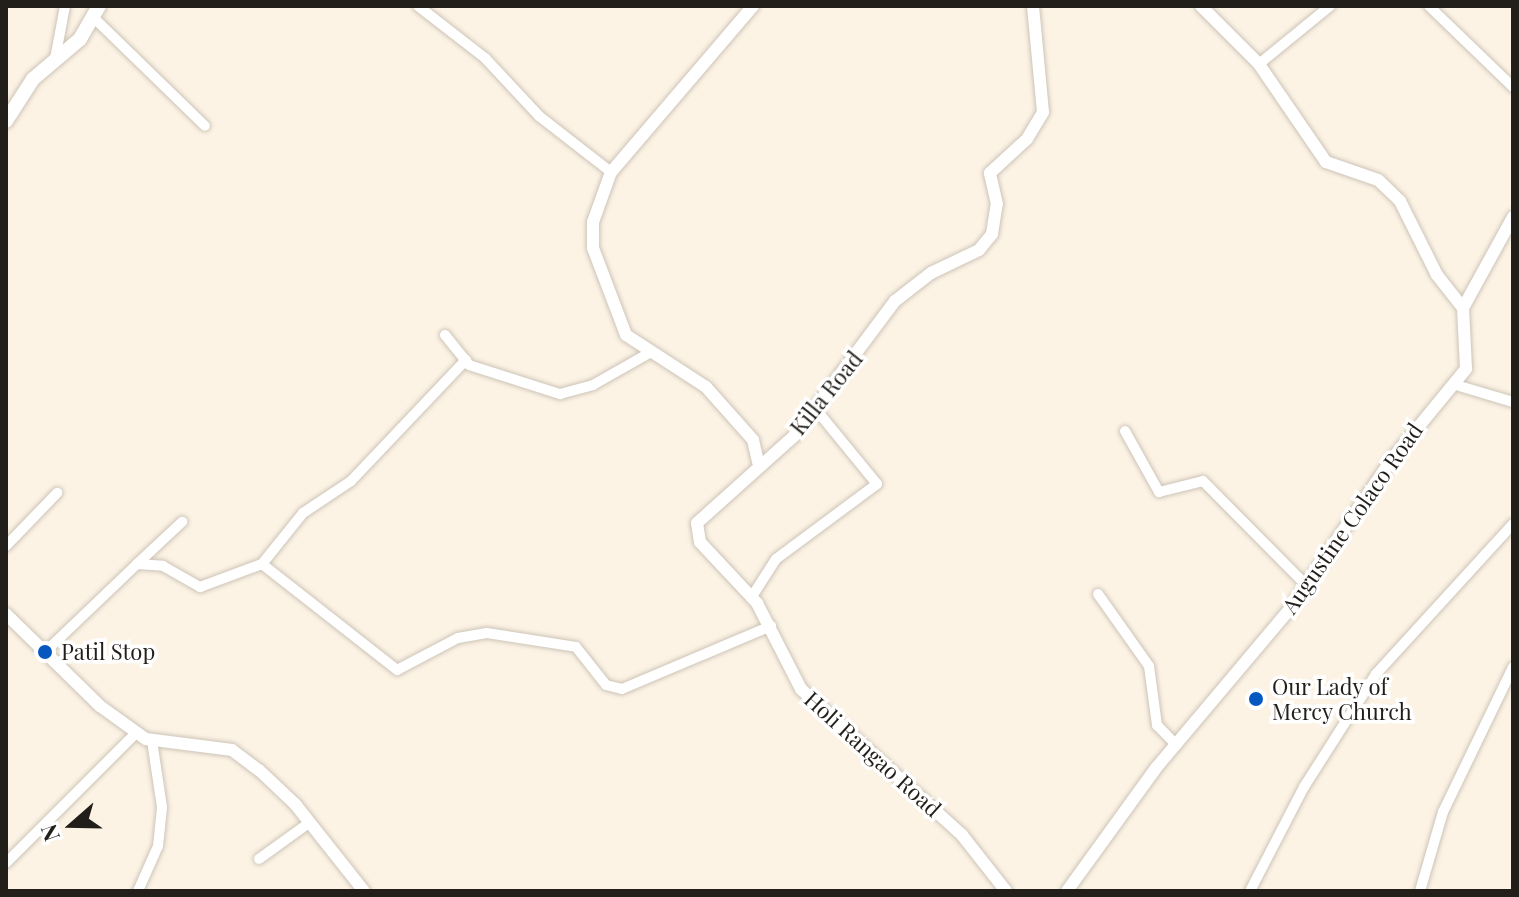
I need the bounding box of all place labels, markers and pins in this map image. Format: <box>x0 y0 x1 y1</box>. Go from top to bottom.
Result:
place label: Patil Stop <box>61 639 155 665</box>
marker: Patil Stop <box>36 643 54 661</box>
place label: Our Lady of Mercy Church <box>1272 673 1412 724</box>
marker: Our Lady of Mercy Church <box>1247 690 1265 708</box>

